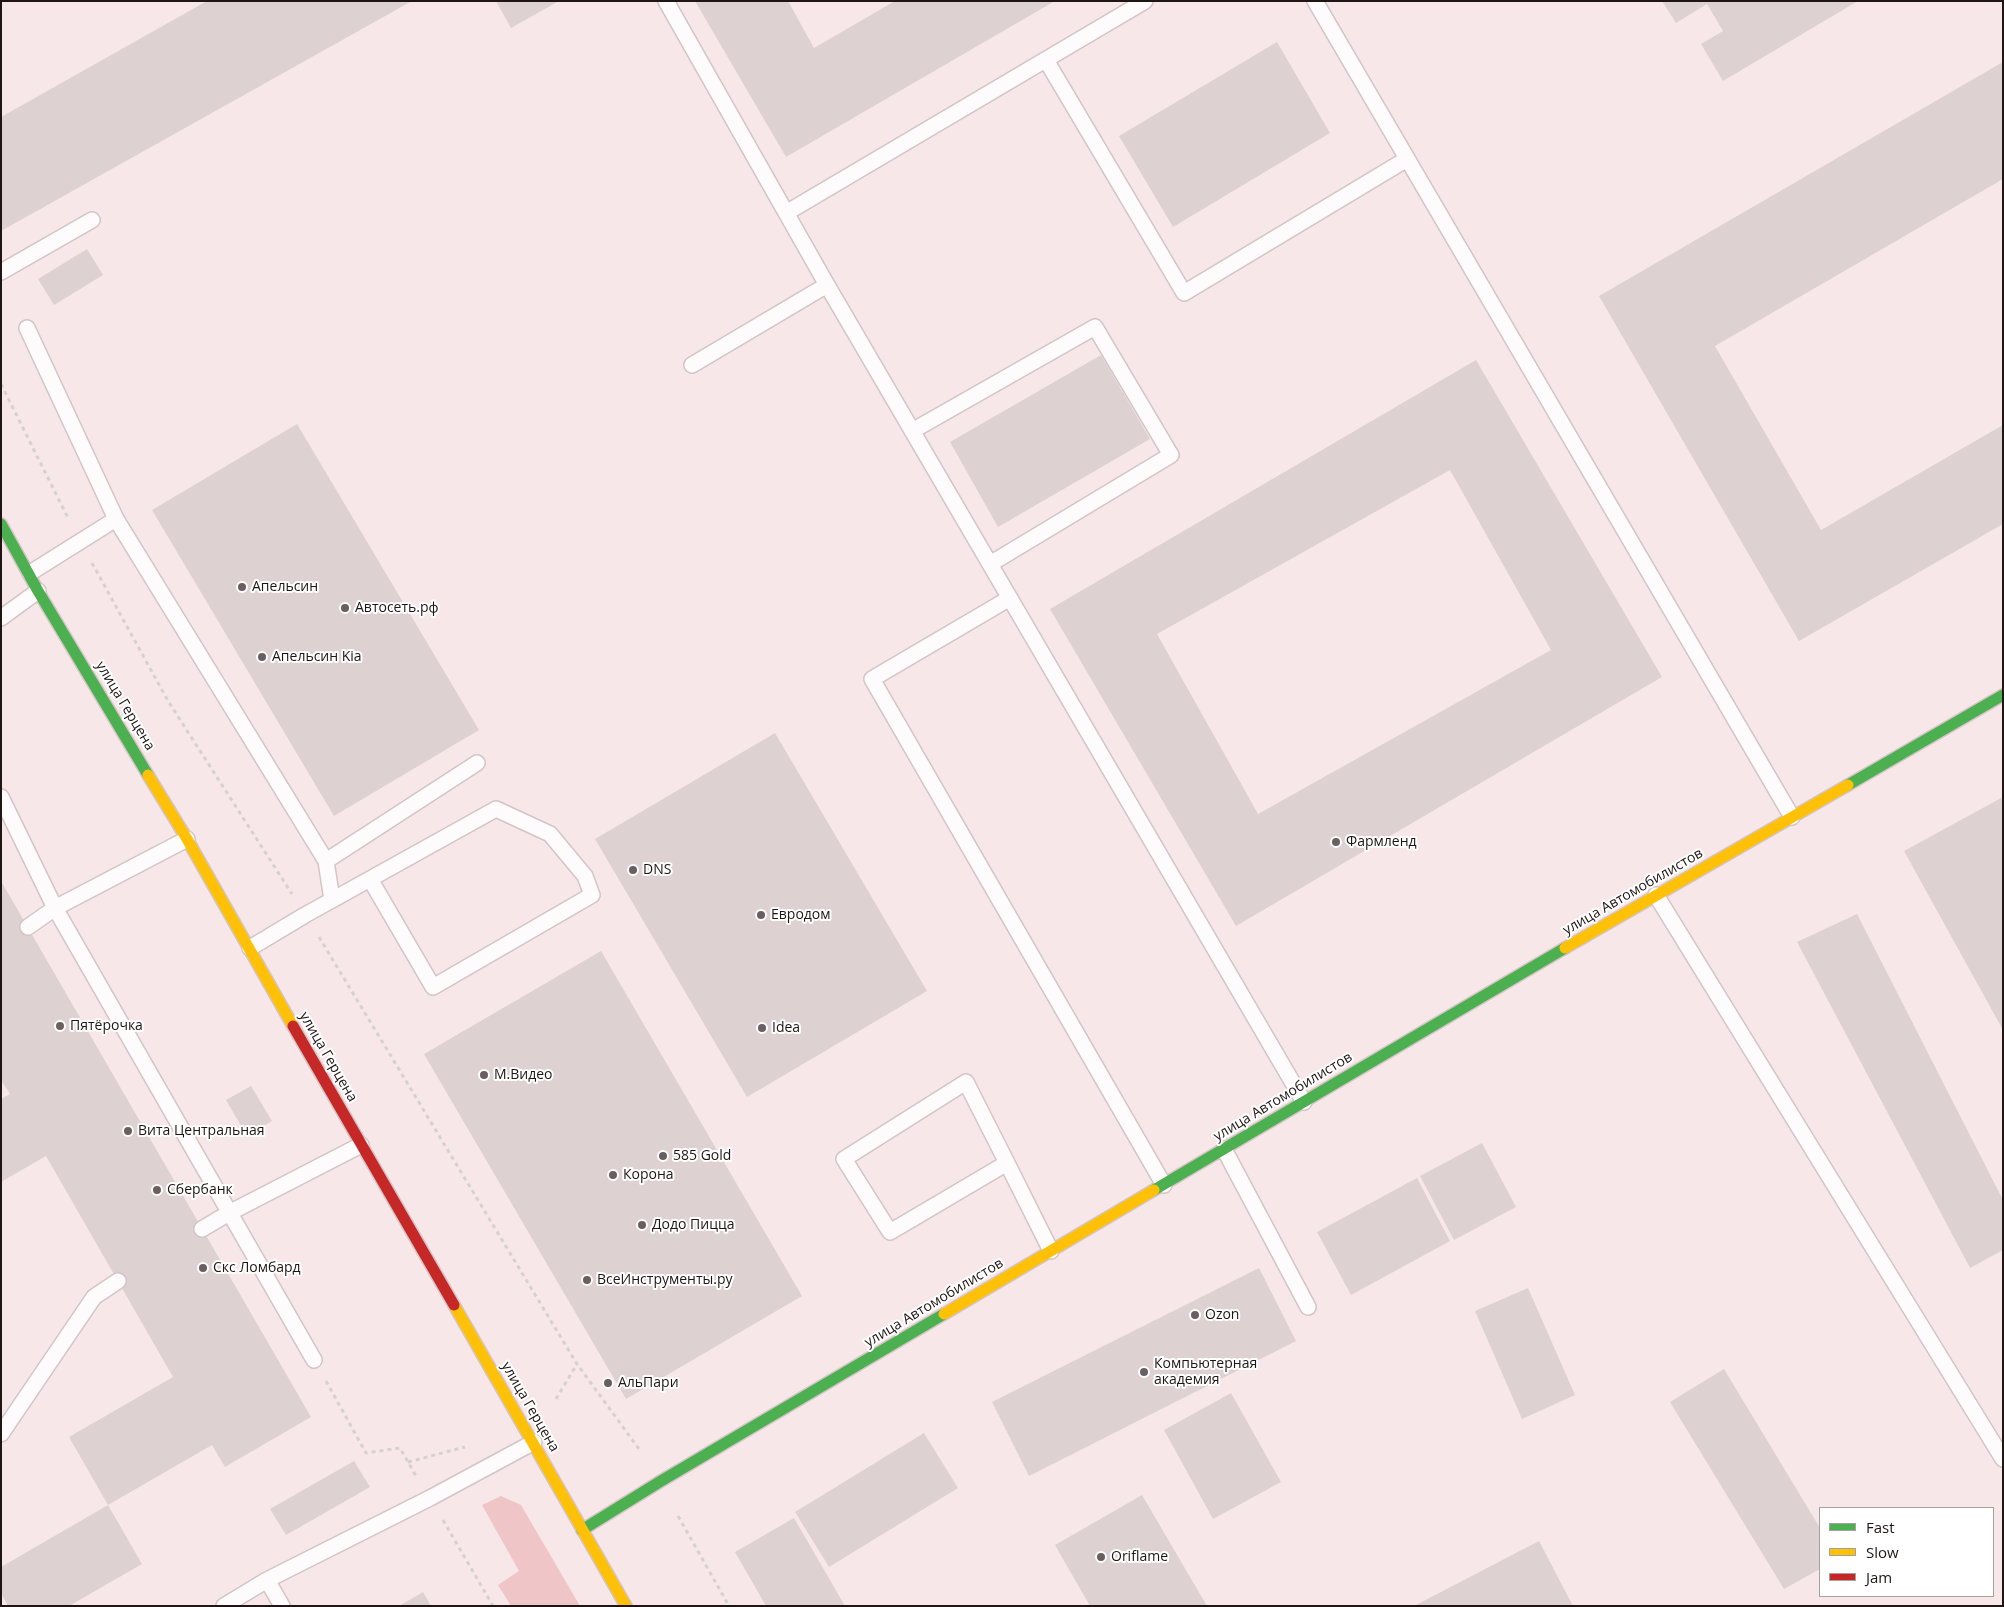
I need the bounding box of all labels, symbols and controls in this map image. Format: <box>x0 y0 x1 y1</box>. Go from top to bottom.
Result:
place label: Апельсин <box>252 579 318 595</box>
marker: Апельсин <box>236 581 248 593</box>
place label: Автосеть.рф <box>355 600 439 616</box>
marker: Автосеть.рф <box>339 602 351 614</box>
place label: Апельсин Kia <box>272 649 362 665</box>
marker: Апельсин Kia <box>256 651 268 663</box>
street label: улица Герцена <box>92 658 158 754</box>
place label: Фармленд <box>1346 834 1417 850</box>
marker: Фармленд <box>1330 836 1342 848</box>
street label: улица Автомобилистов <box>1560 845 1706 939</box>
place label: DNS <box>643 862 671 878</box>
marker: DNS <box>627 864 639 876</box>
place label: Евродом <box>771 907 831 923</box>
marker: Евродом <box>755 909 767 921</box>
street label: улица Герцена <box>295 1009 361 1105</box>
place label: Пятёрочка <box>70 1018 143 1034</box>
marker: Пятёрочка <box>54 1020 66 1032</box>
place label: Idea <box>772 1020 800 1036</box>
marker: Idea <box>756 1022 768 1034</box>
street label: улица Автомобилистов <box>1211 1049 1355 1145</box>
place label: М.Видео <box>494 1067 553 1083</box>
marker: М.Видео <box>478 1069 490 1081</box>
place label: Вита Центральная <box>138 1123 265 1139</box>
marker: Вита Центральная <box>122 1125 134 1137</box>
place label: 585 Gold <box>673 1148 731 1164</box>
marker: 585 Gold <box>657 1150 669 1162</box>
place label: Корона <box>623 1167 674 1183</box>
marker: Корона <box>607 1169 619 1181</box>
place label: Сбербанк <box>167 1182 233 1198</box>
marker: Сбербанк <box>151 1184 163 1196</box>
place label: Додо Пицца <box>652 1217 735 1233</box>
marker: Додо Пицца <box>636 1219 648 1231</box>
street label: улица Автомобилистов <box>862 1255 1006 1351</box>
place label: Скс Ломбард <box>213 1260 301 1276</box>
marker: Скс Ломбард <box>197 1262 209 1274</box>
place label: ВсеИнструменты.ру <box>597 1272 733 1288</box>
marker: ВсеИнструменты.ру <box>581 1274 593 1286</box>
place label: Ozon <box>1205 1307 1239 1323</box>
marker: Ozon <box>1189 1309 1201 1321</box>
place label: Компьютерная академия <box>1154 1356 1257 1388</box>
street label: улица Герцена <box>497 1359 563 1455</box>
marker: Компьютерная академия <box>1138 1366 1150 1378</box>
place label: АльПари <box>618 1375 679 1391</box>
marker: АльПари <box>602 1377 614 1389</box>
legend <box>1819 1507 1994 1597</box>
text: Fast <box>1866 1517 1895 1537</box>
text: Slow <box>1866 1542 1899 1562</box>
place label: Oriflame <box>1111 1549 1168 1565</box>
marker: Oriflame <box>1095 1551 1107 1563</box>
text: Jam <box>1866 1567 1892 1587</box>

